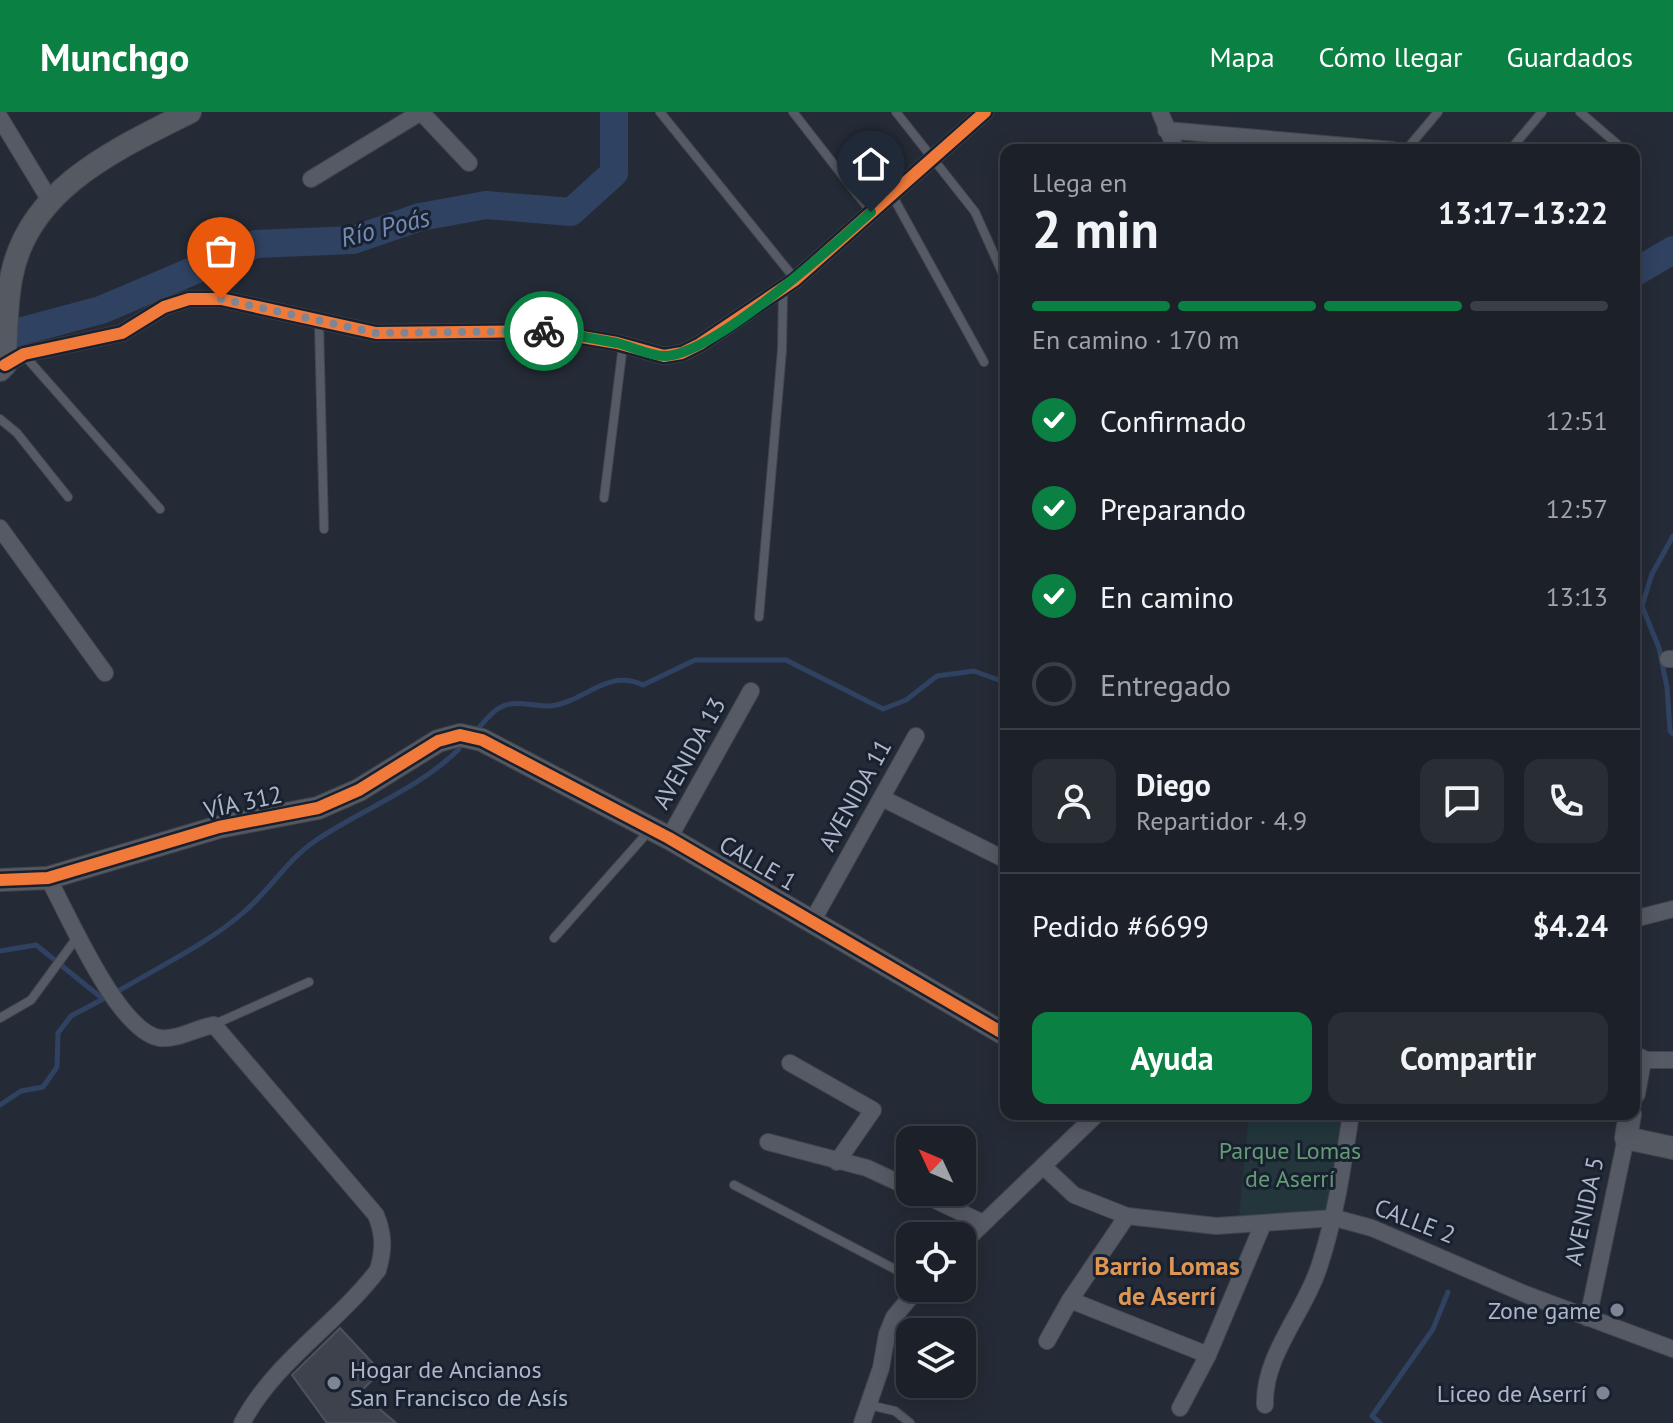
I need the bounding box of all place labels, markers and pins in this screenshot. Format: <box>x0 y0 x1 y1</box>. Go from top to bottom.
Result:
pin <box>837 130 905 212</box>
pin <box>187 217 255 299</box>
place label: Zone game <box>1488 1295 1601 1326</box>
marker: Zone game <box>1608 1301 1626 1319</box>
place label: Hogar de Ancianos San Francisco de Asís <box>350 1354 568 1413</box>
marker: Hogar de Ancianos San Francisco de Asís <box>325 1374 343 1392</box>
place label: Liceo de Aserrí <box>1437 1378 1587 1409</box>
marker: Liceo de Aserrí <box>1594 1384 1612 1402</box>

